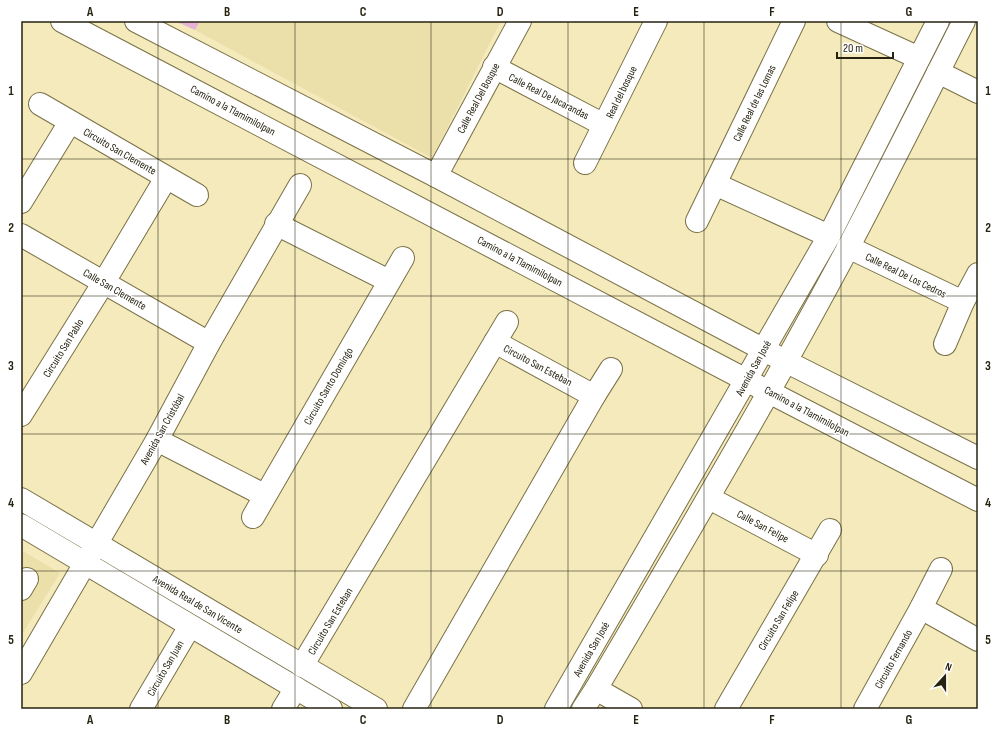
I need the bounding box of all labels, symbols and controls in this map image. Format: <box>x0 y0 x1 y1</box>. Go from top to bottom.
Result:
text: A <box>86 4 94 20</box>
text: B <box>224 4 230 20</box>
text: C <box>360 4 367 20</box>
text: D <box>497 4 504 20</box>
text: E <box>633 4 639 20</box>
text: F <box>769 4 775 20</box>
text: G <box>906 4 913 20</box>
scale bar <box>837 34 893 60</box>
text: 20 m <box>843 41 863 56</box>
street label: Calle Real Del Bosque <box>454 61 502 136</box>
street label: Calle Real de las Lomas <box>730 63 779 144</box>
street label: Real del bosque <box>603 64 640 121</box>
street label: Calle Real De Jacarandas <box>506 71 591 122</box>
text: 1 <box>8 83 14 99</box>
street label: Camino a la Tlamimilolpan <box>188 83 278 139</box>
text: 1 <box>985 83 991 99</box>
street label: Circuito San Clemente <box>81 125 159 178</box>
text: 2 <box>8 220 14 236</box>
text: 2 <box>985 220 991 236</box>
street label: Camino a la Tlamimilolpan <box>475 234 565 290</box>
street label: Calle Real De Los Cedros <box>863 250 948 301</box>
street label: Calle San Clemente <box>81 266 149 313</box>
street label: Circuito San Pablo <box>40 316 87 380</box>
street label: Avenida San José <box>732 338 774 399</box>
street label: Circuito San Esteban <box>501 342 575 389</box>
street label: Circuito Santo Domingo <box>301 345 356 427</box>
text: 3 <box>8 358 14 374</box>
text: 3 <box>985 358 991 374</box>
street label: Camino a la Tlamimilolpan <box>762 384 852 440</box>
street label: Avenida San Cristóbal <box>137 392 187 468</box>
text: 4 <box>8 495 14 511</box>
text: 4 <box>985 495 991 511</box>
street label: Calle San Felipe <box>735 507 791 546</box>
street label: Avenida Real de San Vicente <box>150 572 245 636</box>
street label: Circuito San Esteban <box>305 585 356 657</box>
street label: Circuito San Felipe <box>755 588 802 653</box>
street label: Avenida San José <box>570 620 612 680</box>
street label: Circuito Fernando <box>872 627 915 691</box>
text: 5 <box>8 632 14 648</box>
text: 5 <box>985 632 991 648</box>
street label: Circuito San Juan <box>144 638 187 698</box>
north arrow <box>925 656 965 696</box>
text: N <box>943 660 954 674</box>
text: A <box>86 712 94 728</box>
text: B <box>224 712 230 728</box>
text: C <box>360 712 367 728</box>
text: D <box>497 712 504 728</box>
text: E <box>633 712 639 728</box>
text: F <box>769 712 775 728</box>
text: G <box>906 712 913 728</box>

